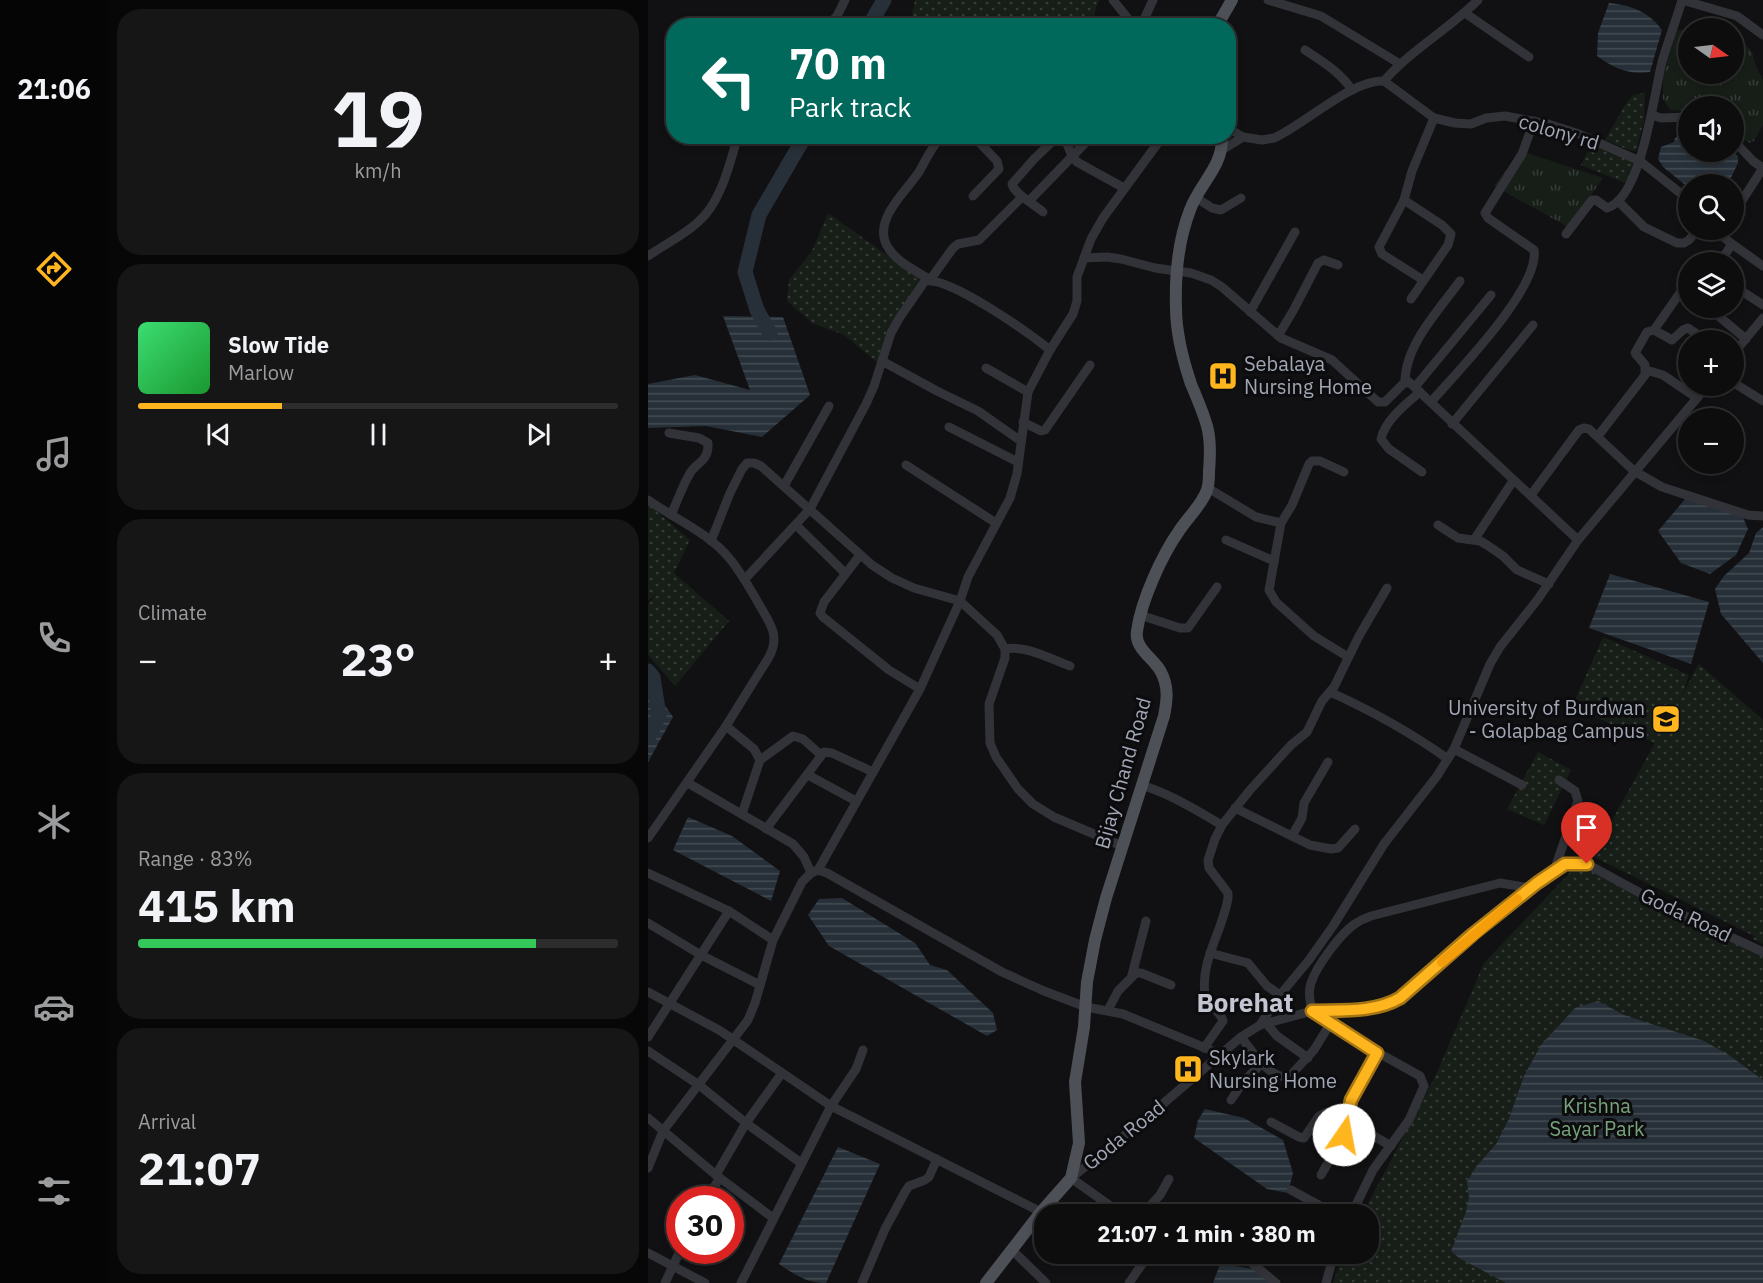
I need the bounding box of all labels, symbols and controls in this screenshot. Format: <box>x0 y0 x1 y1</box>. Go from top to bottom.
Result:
north arrow <box>1678 18 1744 84</box>
map controls <box>1678 18 1744 474</box>
text: 70 m <box>789 36 887 91</box>
icon: left <box>690 42 768 120</box>
text: 19 <box>331 67 425 168</box>
text: 21:06 <box>17 71 91 106</box>
text: Park track <box>789 89 912 124</box>
button: sound <box>1678 96 1744 162</box>
street label: colony rd <box>1516 107 1603 156</box>
text: km/h <box>354 157 402 184</box>
button: search <box>1678 174 1744 240</box>
icon: directions <box>33 248 75 290</box>
button: layers <box>1678 252 1744 318</box>
text: Slow Tide <box>228 330 329 359</box>
button: + <box>1678 330 1744 396</box>
place label: Sebalaya Nursing Home <box>1244 350 1372 400</box>
text: Marlow <box>228 359 294 386</box>
hospital icon: Sebalaya Nursing Home <box>1207 360 1239 392</box>
button: − <box>1678 408 1744 474</box>
icon: previous <box>202 418 235 451</box>
icon: pause <box>362 418 395 451</box>
icon: next <box>522 418 555 451</box>
icon: music <box>33 433 75 475</box>
text: Climate <box>138 599 207 626</box>
icon: phone <box>33 617 75 659</box>
text: 23° <box>340 630 416 688</box>
text: − <box>138 638 158 681</box>
text: + <box>598 638 618 681</box>
street label: Bijay Chand Road <box>1088 694 1157 852</box>
place label: University of Burdwan - Golapbag Campus <box>1448 694 1645 744</box>
school or university icon: University of Burdwan - Golapbag Campus <box>1650 703 1682 735</box>
icon: climate <box>33 801 75 843</box>
pin <box>1561 802 1612 864</box>
icon: arrive <box>1570 811 1603 844</box>
text: Range · 83% <box>138 845 253 872</box>
text: 415 km <box>138 876 296 934</box>
street label: Goda Road <box>1636 881 1736 948</box>
district label: Borehat <box>1196 985 1294 1019</box>
icon: car <box>33 986 75 1028</box>
place label: Skylark Nursing Home <box>1209 1044 1337 1094</box>
hospital icon: Skylark Nursing Home <box>1172 1053 1204 1085</box>
park label: Krishna Sayar Park <box>1549 1092 1645 1142</box>
street label: Goda Road <box>1077 1093 1170 1176</box>
position arrow <box>1312 1103 1376 1167</box>
text: Arrival <box>138 1108 196 1135</box>
text: 21:07 <box>138 1139 261 1197</box>
icon: filters <box>33 1170 75 1212</box>
speed limit sign: 30 <box>666 1186 744 1264</box>
text: 21:07 · 1 min · 380 m <box>1097 1219 1316 1248</box>

